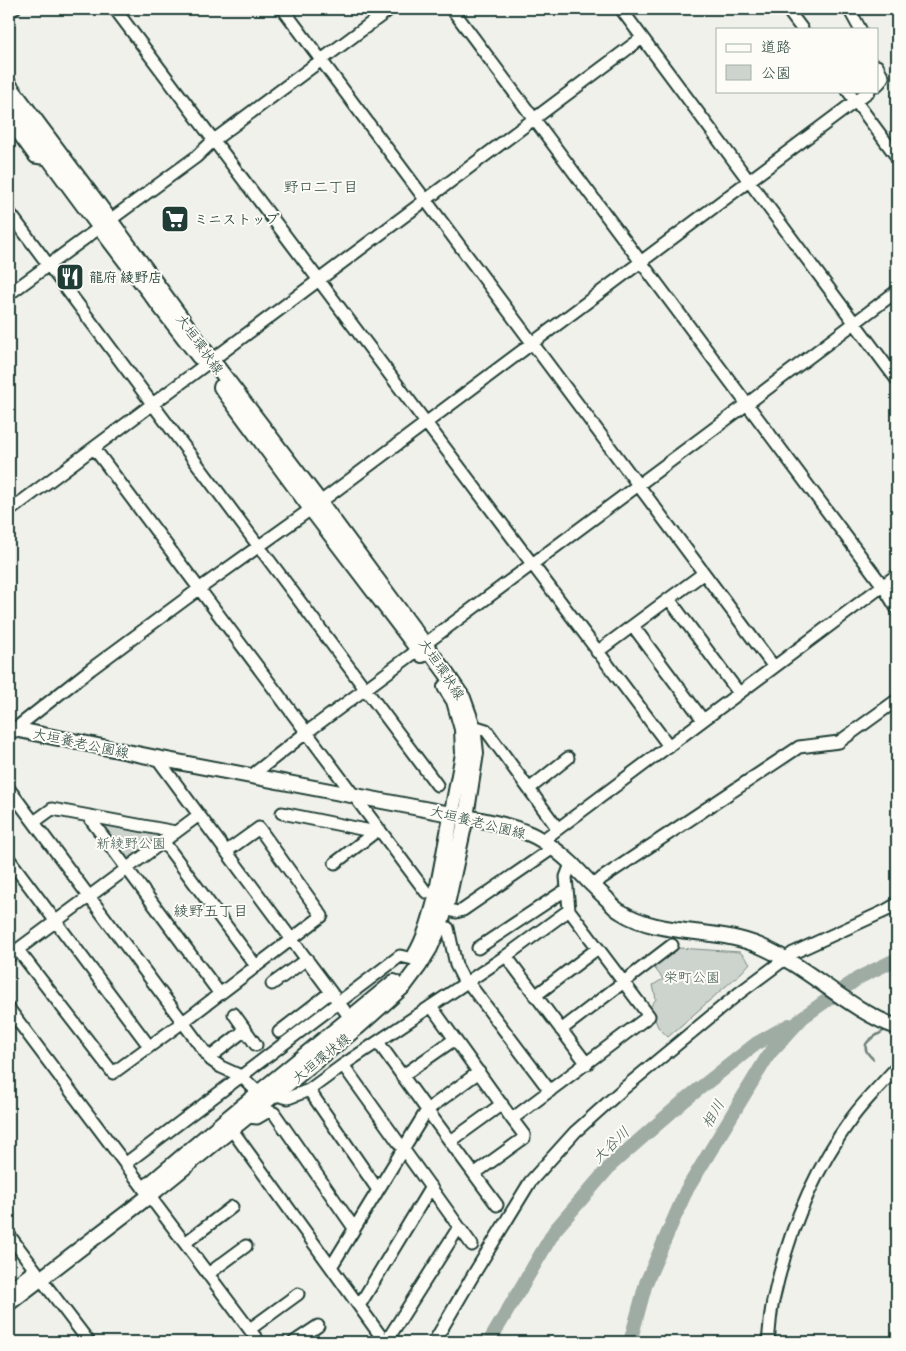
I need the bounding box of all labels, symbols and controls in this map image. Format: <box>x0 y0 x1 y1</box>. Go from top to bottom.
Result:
legend <box>716 28 878 92</box>
text: 道路 <box>761 40 791 58</box>
text: 公園 <box>761 66 791 84</box>
district label: 野口二丁目 <box>283 180 359 198</box>
supermarket icon: ミニストップ <box>160 204 190 234</box>
place label: ミニストップ <box>194 213 279 230</box>
restaurant icon: 龍府 綾野店 <box>55 262 85 292</box>
place label: 龍府 綾野店 <box>89 270 162 288</box>
street label: 大垣環状線 <box>171 312 225 379</box>
street label: 大垣環状線 <box>413 637 467 704</box>
street label: 大垣養老公園線 <box>31 726 130 764</box>
street label: 大垣養老公園線 <box>428 803 527 845</box>
park label: 新綾野公園 <box>96 837 166 854</box>
district label: 綾野五丁目 <box>173 904 249 922</box>
park label: 栄町公園 <box>664 971 720 988</box>
street label: 大垣環状線 <box>290 1031 355 1089</box>
water label: 相川 <box>699 1098 730 1133</box>
water label: 大谷川 <box>590 1124 635 1169</box>

